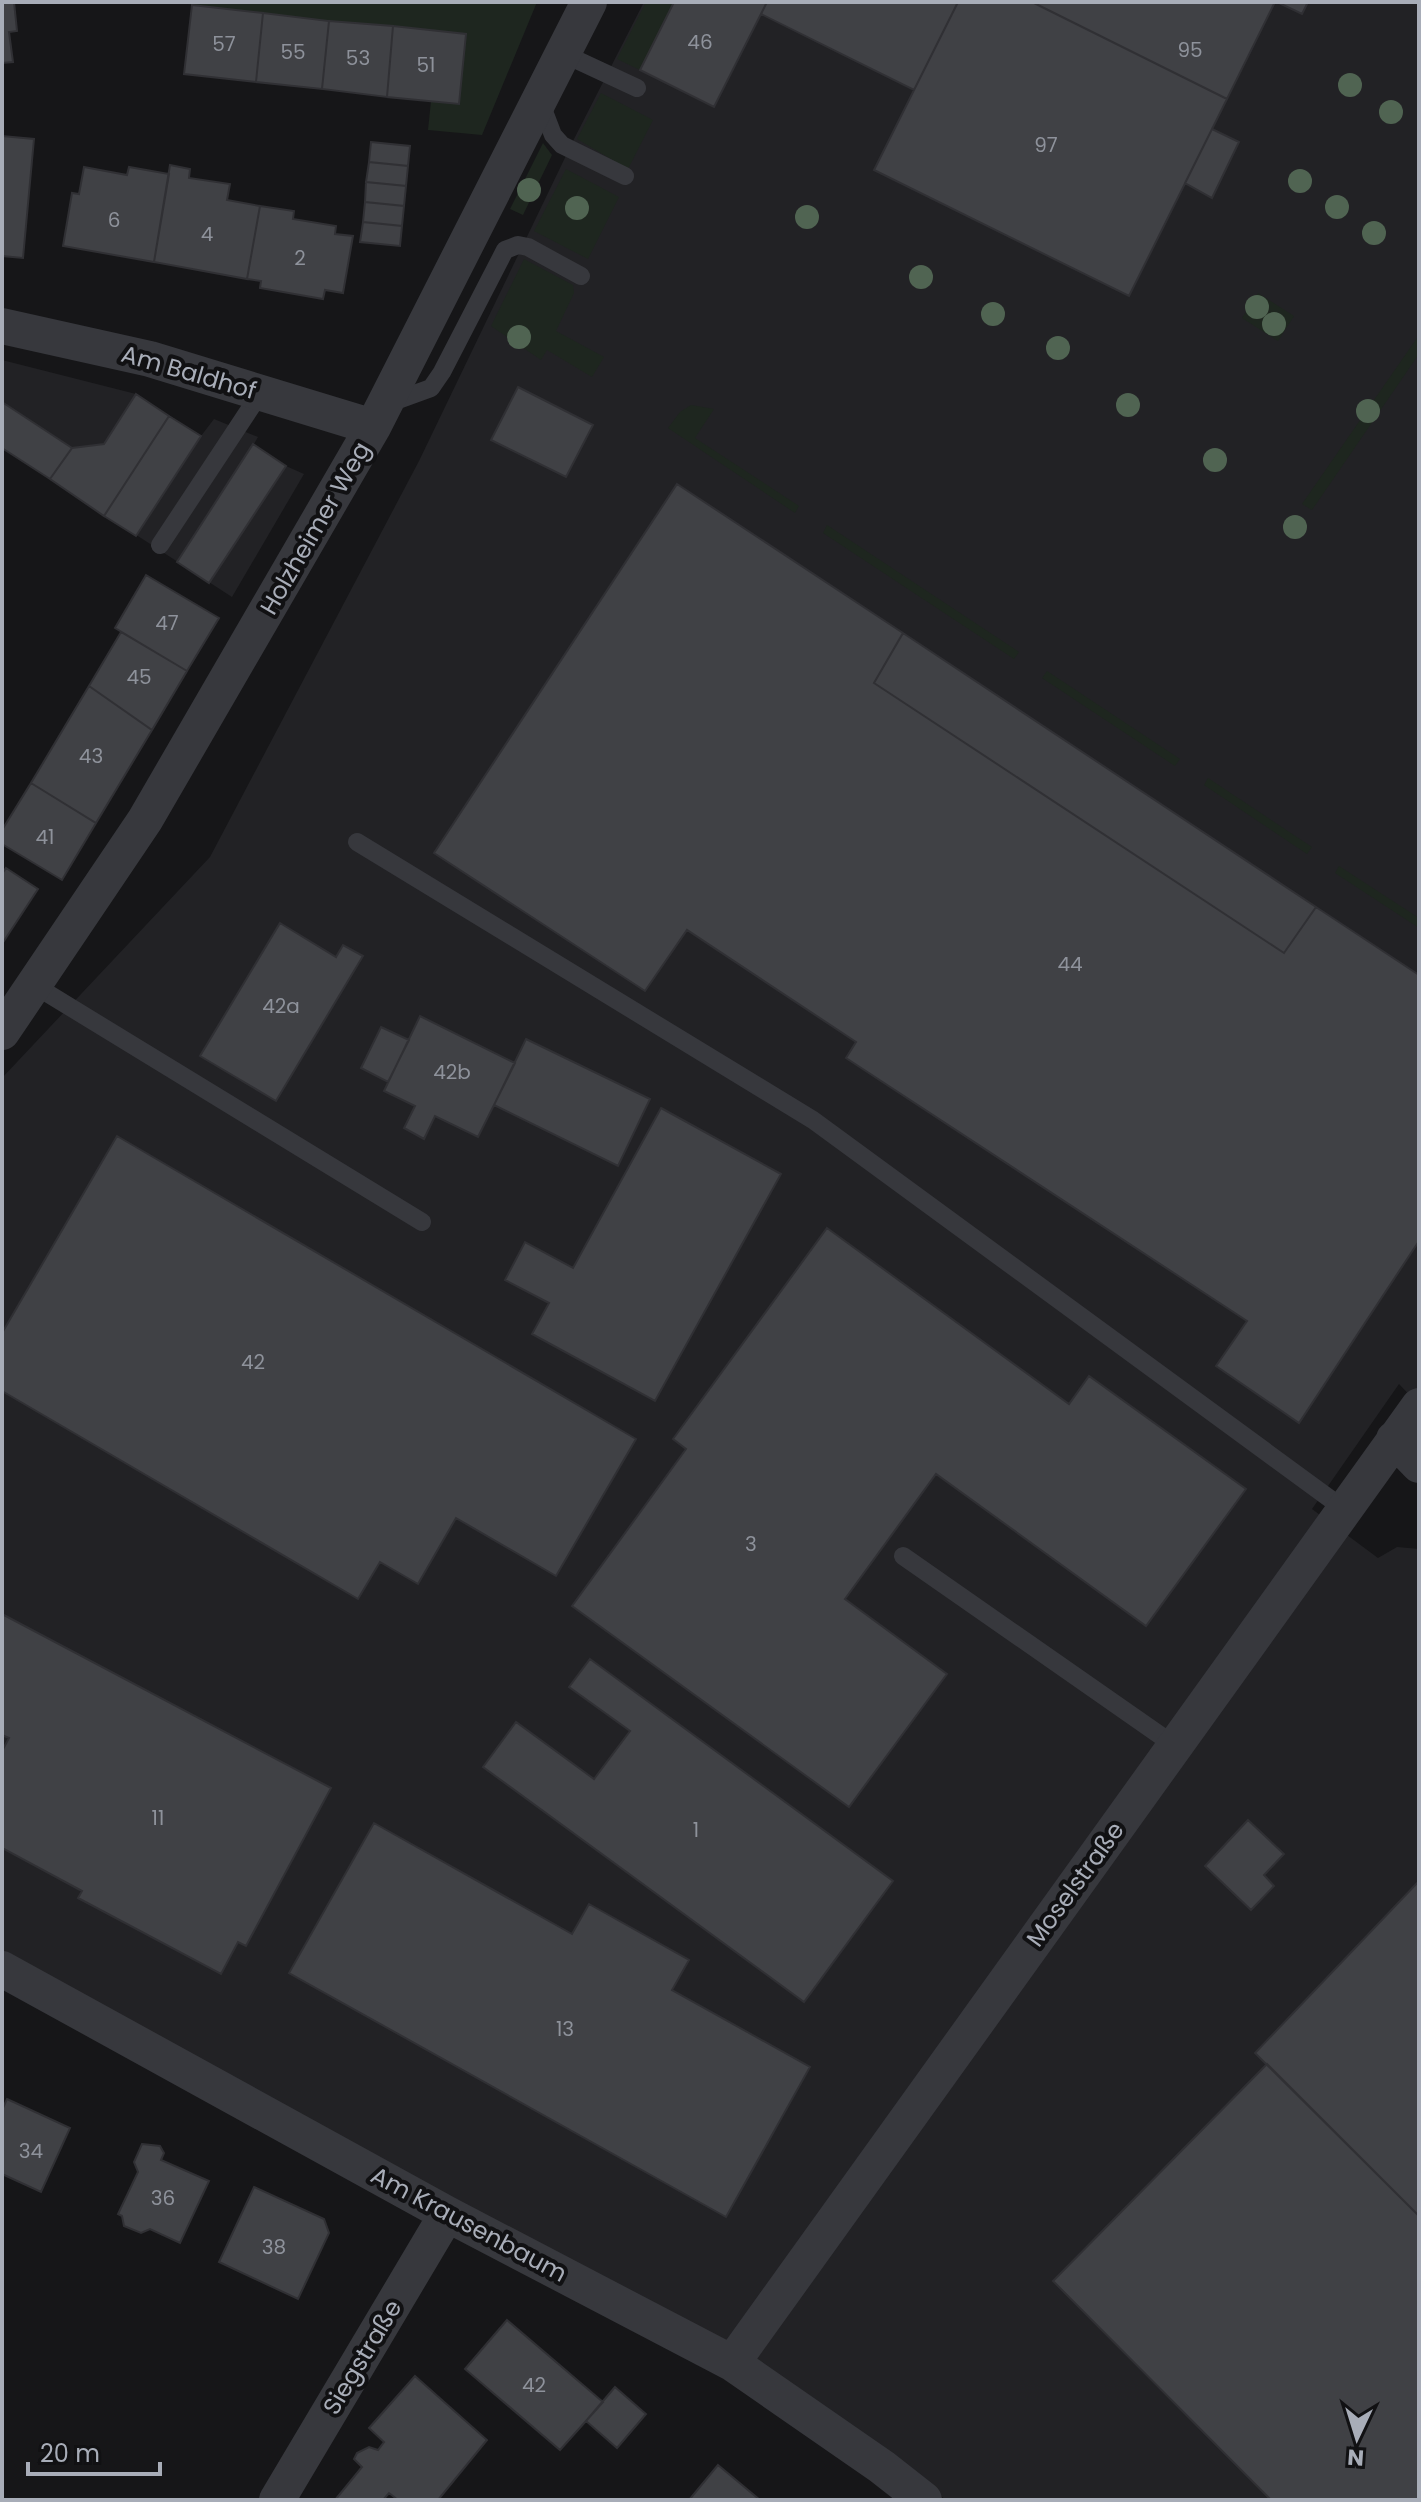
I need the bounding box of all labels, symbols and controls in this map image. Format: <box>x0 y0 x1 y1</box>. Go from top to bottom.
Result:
house number: 46 <box>687 28 713 56</box>
house number: 57 <box>212 30 236 58</box>
house number: 95 <box>1177 36 1203 64</box>
house number: 55 <box>280 38 306 66</box>
house number: 53 <box>346 44 370 72</box>
house number: 51 <box>417 51 435 79</box>
house number: 97 <box>1034 131 1058 159</box>
house number: 6 <box>108 206 120 234</box>
house number: 4 <box>201 220 213 248</box>
house number: 2 <box>294 244 306 272</box>
street label: Am Baldhof <box>118 337 260 407</box>
street label: Holzheimer Weg <box>252 436 378 620</box>
house number: 47 <box>155 609 179 637</box>
house number: 45 <box>126 663 152 691</box>
house number: 43 <box>79 742 103 770</box>
house number: 41 <box>36 823 54 851</box>
house number: 44 <box>1057 950 1083 978</box>
house number: 42a <box>262 992 300 1020</box>
house number: 42b <box>433 1058 471 1086</box>
house number: 42 <box>241 1348 265 1376</box>
house number: 3 <box>745 1530 757 1558</box>
house number: 11 <box>152 1804 164 1832</box>
street label: Moselstraße <box>1018 1815 1132 1953</box>
house number: 1 <box>693 1816 699 1844</box>
house number: 13 <box>556 2015 574 2043</box>
house number: 34 <box>19 2137 43 2165</box>
street label: Am Krausenbaum <box>365 2158 573 2290</box>
house number: 36 <box>151 2184 175 2212</box>
house number: 38 <box>262 2233 286 2261</box>
street label: Siegstraße <box>315 2293 409 2421</box>
house number: 42 <box>522 2371 546 2399</box>
north arrow <box>1317 2398 1397 2478</box>
scale bar <box>28 2426 160 2476</box>
text: 20 m <box>40 2437 100 2470</box>
text: N <box>1346 2441 1365 2473</box>

